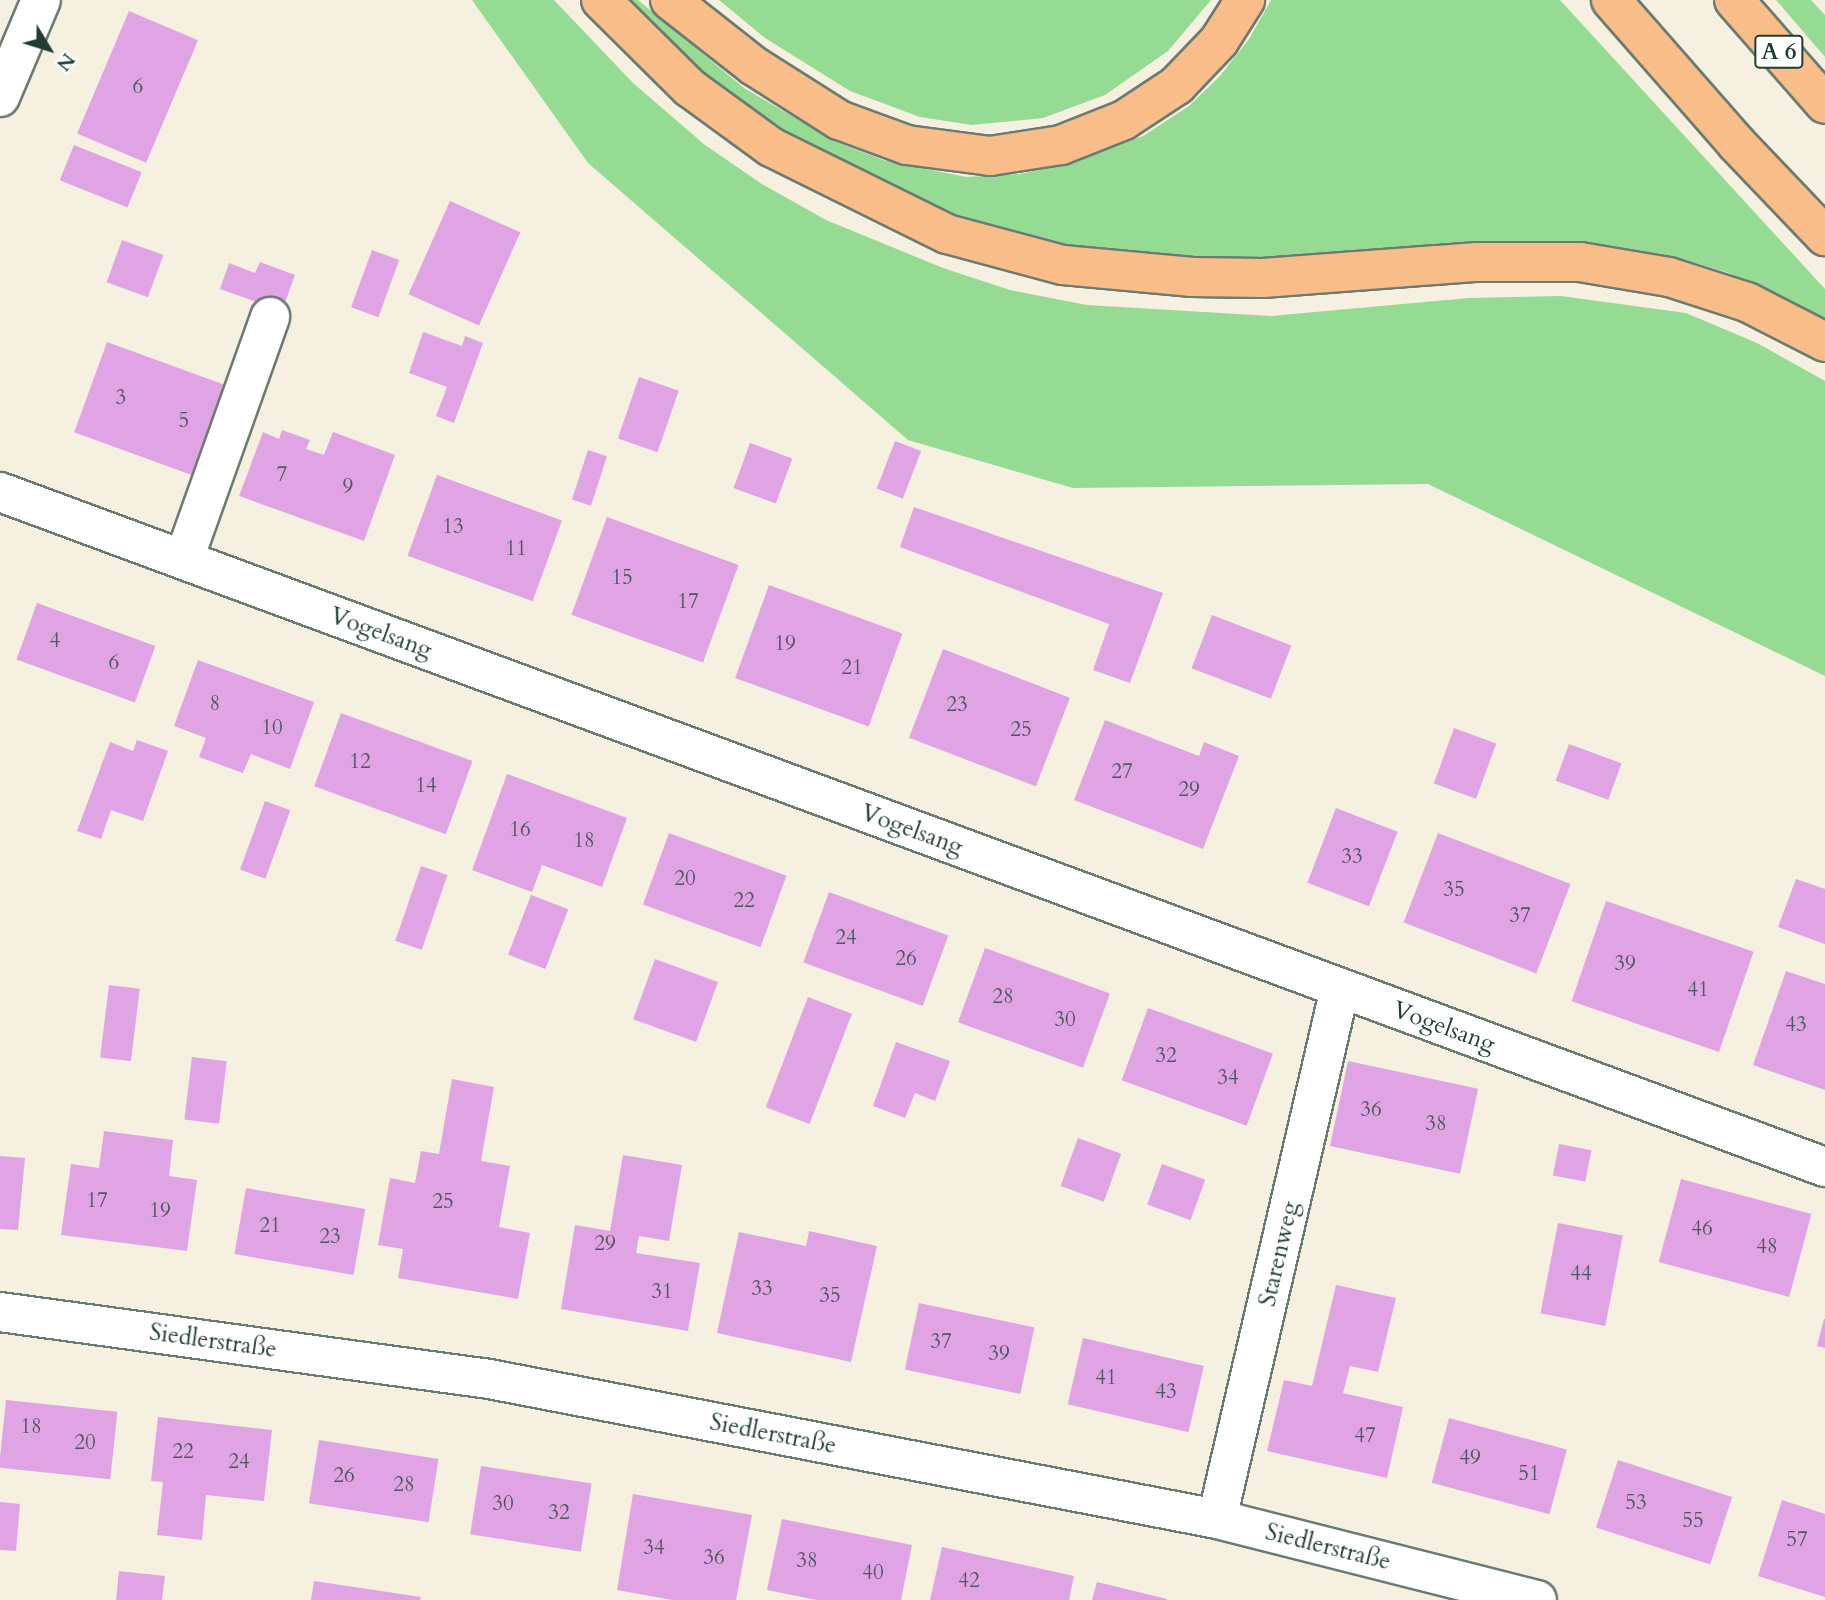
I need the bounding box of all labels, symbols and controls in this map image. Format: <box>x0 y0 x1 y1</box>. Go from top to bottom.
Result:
north arrow <box>14 14 84 84</box>
road number: A 6 <box>1753 32 1805 72</box>
text: N <box>50 47 81 76</box>
house number: 6 <box>133 74 143 100</box>
house number: 3 <box>116 385 126 411</box>
house number: 5 <box>179 408 189 434</box>
house number: 7 <box>277 462 287 488</box>
house number: 9 <box>343 474 353 500</box>
house number: 13 <box>442 514 464 540</box>
house number: 11 <box>505 536 527 562</box>
house number: 15 <box>611 565 633 591</box>
house number: 17 <box>677 589 699 615</box>
street label: Vogelsang <box>326 601 436 665</box>
house number: 4 <box>50 628 60 654</box>
house number: 19 <box>774 631 796 657</box>
house number: 6 <box>109 650 119 676</box>
house number: 21 <box>841 655 863 681</box>
house number: 8 <box>210 691 220 717</box>
house number: 23 <box>946 692 968 718</box>
house number: 10 <box>261 715 283 741</box>
house number: 25 <box>1010 717 1032 743</box>
house number: 12 <box>349 749 371 775</box>
house number: 27 <box>1111 759 1133 785</box>
house number: 14 <box>415 773 437 799</box>
house number: 29 <box>1178 777 1200 803</box>
street label: Vogelsang <box>857 798 967 862</box>
house number: 16 <box>509 817 531 843</box>
house number: 18 <box>573 828 595 854</box>
house number: 33 <box>1341 844 1363 870</box>
house number: 20 <box>674 866 696 892</box>
house number: 35 <box>1443 877 1465 903</box>
house number: 22 <box>733 888 755 914</box>
house number: 37 <box>1509 903 1531 929</box>
house number: 24 <box>835 925 857 951</box>
house number: 26 <box>895 946 917 972</box>
house number: 39 <box>1614 951 1636 977</box>
house number: 41 <box>1687 977 1709 1003</box>
house number: 28 <box>992 984 1014 1010</box>
street label: Vogelsang <box>1389 995 1499 1059</box>
house number: 30 <box>1054 1007 1076 1033</box>
house number: 43 <box>1785 1012 1807 1038</box>
house number: 32 <box>1155 1043 1177 1069</box>
house number: 34 <box>1217 1065 1239 1091</box>
house number: 36 <box>1360 1097 1382 1123</box>
house number: 38 <box>1425 1111 1447 1137</box>
house number: 17 <box>86 1188 108 1214</box>
house number: 25 <box>432 1189 454 1215</box>
house number: 19 <box>149 1198 171 1224</box>
street label: Starenweg <box>1253 1199 1305 1309</box>
house number: 21 <box>259 1213 281 1239</box>
house number: 46 <box>1691 1216 1713 1242</box>
house number: 23 <box>319 1224 341 1250</box>
house number: 29 <box>594 1231 616 1257</box>
house number: 48 <box>1756 1234 1778 1260</box>
house number: 44 <box>1570 1261 1592 1287</box>
house number: 33 <box>751 1276 773 1302</box>
house number: 31 <box>651 1279 673 1305</box>
house number: 35 <box>819 1283 841 1309</box>
street label: Siedlerstraße <box>148 1318 278 1364</box>
house number: 37 <box>930 1329 952 1355</box>
house number: 39 <box>988 1341 1010 1367</box>
house number: 41 <box>1095 1365 1117 1391</box>
house number: 43 <box>1155 1379 1177 1405</box>
street label: Siedlerstraße <box>707 1408 839 1460</box>
house number: 18 <box>20 1414 42 1440</box>
house number: 47 <box>1354 1423 1376 1449</box>
house number: 20 <box>74 1430 96 1456</box>
house number: 22 <box>172 1439 194 1465</box>
house number: 49 <box>1459 1445 1481 1471</box>
house number: 24 <box>228 1449 250 1475</box>
house number: 51 <box>1518 1461 1540 1487</box>
house number: 26 <box>333 1463 355 1489</box>
house number: 28 <box>393 1472 415 1498</box>
house number: 53 <box>1625 1490 1647 1516</box>
house number: 30 <box>492 1491 514 1517</box>
house number: 32 <box>548 1500 570 1526</box>
house number: 55 <box>1682 1508 1704 1534</box>
street label: Siedlerstraße <box>1262 1518 1394 1576</box>
house number: 57 <box>1786 1527 1808 1553</box>
house number: 34 <box>643 1535 665 1561</box>
house number: 36 <box>703 1545 725 1571</box>
house number: 38 <box>796 1548 818 1574</box>
house number: 40 <box>862 1560 884 1586</box>
house number: 42 <box>958 1568 980 1594</box>

